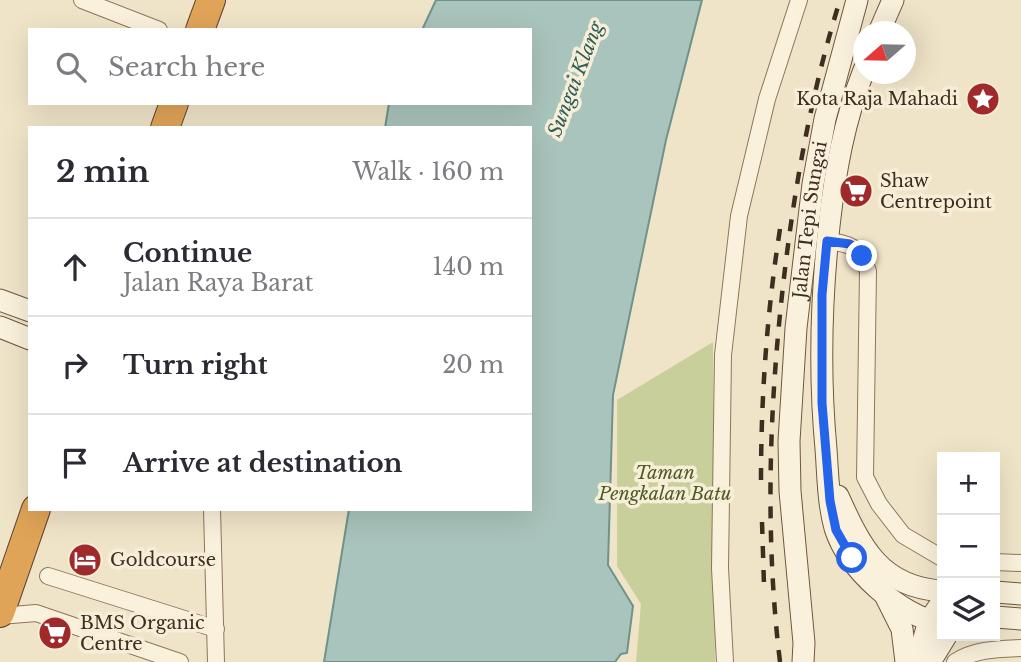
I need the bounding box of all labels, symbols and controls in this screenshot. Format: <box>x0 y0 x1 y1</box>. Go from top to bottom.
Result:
water label: Sungai Klang <box>543 17 609 140</box>
north arrow <box>853 21 916 84</box>
search box <box>28 28 532 105</box>
icon: search <box>52 48 90 86</box>
text: Search here <box>108 51 265 83</box>
place icon: Kota Raja Mahadi <box>964 80 1002 118</box>
place label: Kota Raja Mahadi <box>796 88 958 110</box>
street label: Jalan Tepi Sungai <box>788 139 832 302</box>
text: 2 min <box>56 153 149 190</box>
text: Walk · 160 m <box>352 158 504 186</box>
place label: Shaw Centrepoint <box>880 170 992 213</box>
supermarket icon: Shaw Centrepoint <box>837 172 875 210</box>
text: Continue <box>123 237 252 269</box>
route end <box>846 240 877 271</box>
icon: ahead <box>56 248 94 286</box>
text: 140 m <box>433 253 504 281</box>
text: Jalan Raya Barat <box>123 269 313 297</box>
icon: right <box>56 346 94 384</box>
text: Turn right <box>123 349 268 381</box>
text: 20 m <box>442 351 504 379</box>
icon: arrive <box>56 444 94 482</box>
text: Arrive at destination <box>123 447 403 479</box>
map controls <box>937 452 1000 641</box>
button: + <box>937 452 1000 515</box>
park label: Taman Pengkalan Batu <box>598 462 732 505</box>
button: − <box>937 515 1000 578</box>
hotel icon: Goldcourse <box>66 541 104 579</box>
route start <box>836 542 867 573</box>
place label: Goldcourse <box>110 549 216 571</box>
button: layers <box>937 578 1000 641</box>
place label: BMS Organic Centre <box>80 612 205 655</box>
supermarket icon: BMS Organic Centre <box>36 614 74 652</box>

